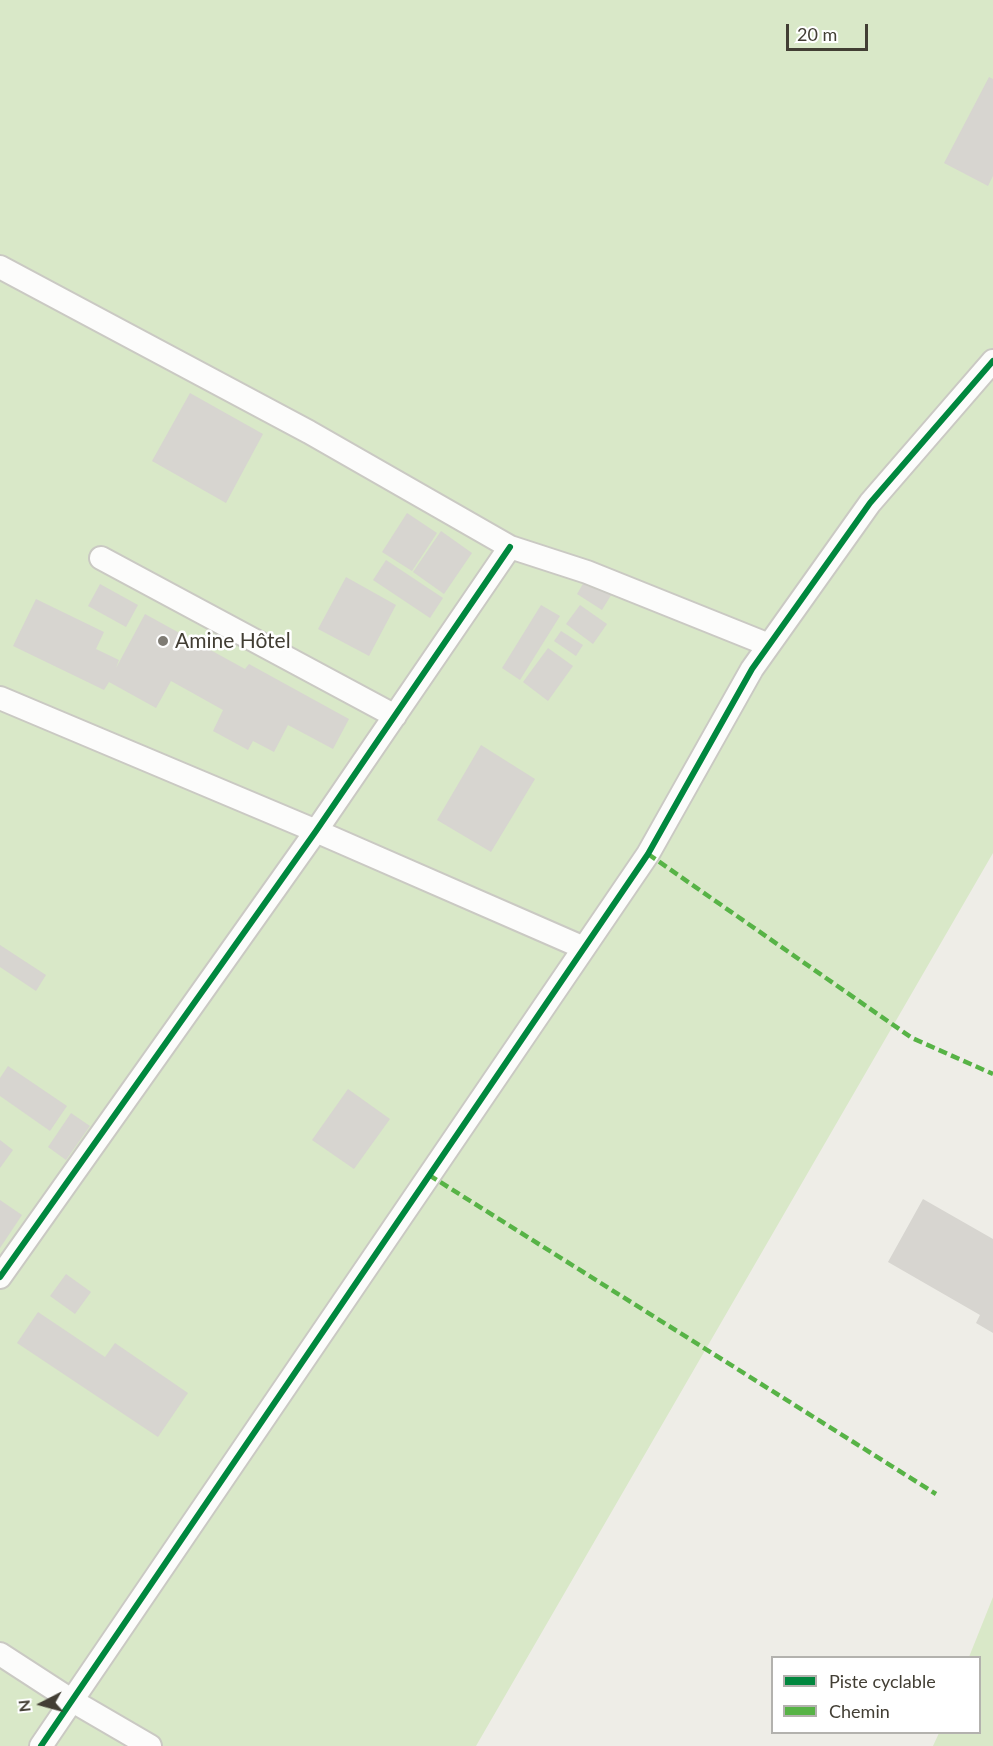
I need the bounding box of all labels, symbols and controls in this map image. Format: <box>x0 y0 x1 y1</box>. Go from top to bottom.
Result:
scale bar <box>789 12 872 50</box>
text: 20 m <box>797 23 837 45</box>
place label: Amine Hôtel <box>175 628 291 654</box>
marker: Amine Hôtel <box>156 634 170 648</box>
legend <box>771 1656 981 1734</box>
text: Piste cyclable <box>829 1670 936 1692</box>
north arrow <box>12 1674 72 1734</box>
text: N <box>14 1699 34 1713</box>
text: Chemin <box>829 1700 890 1722</box>

